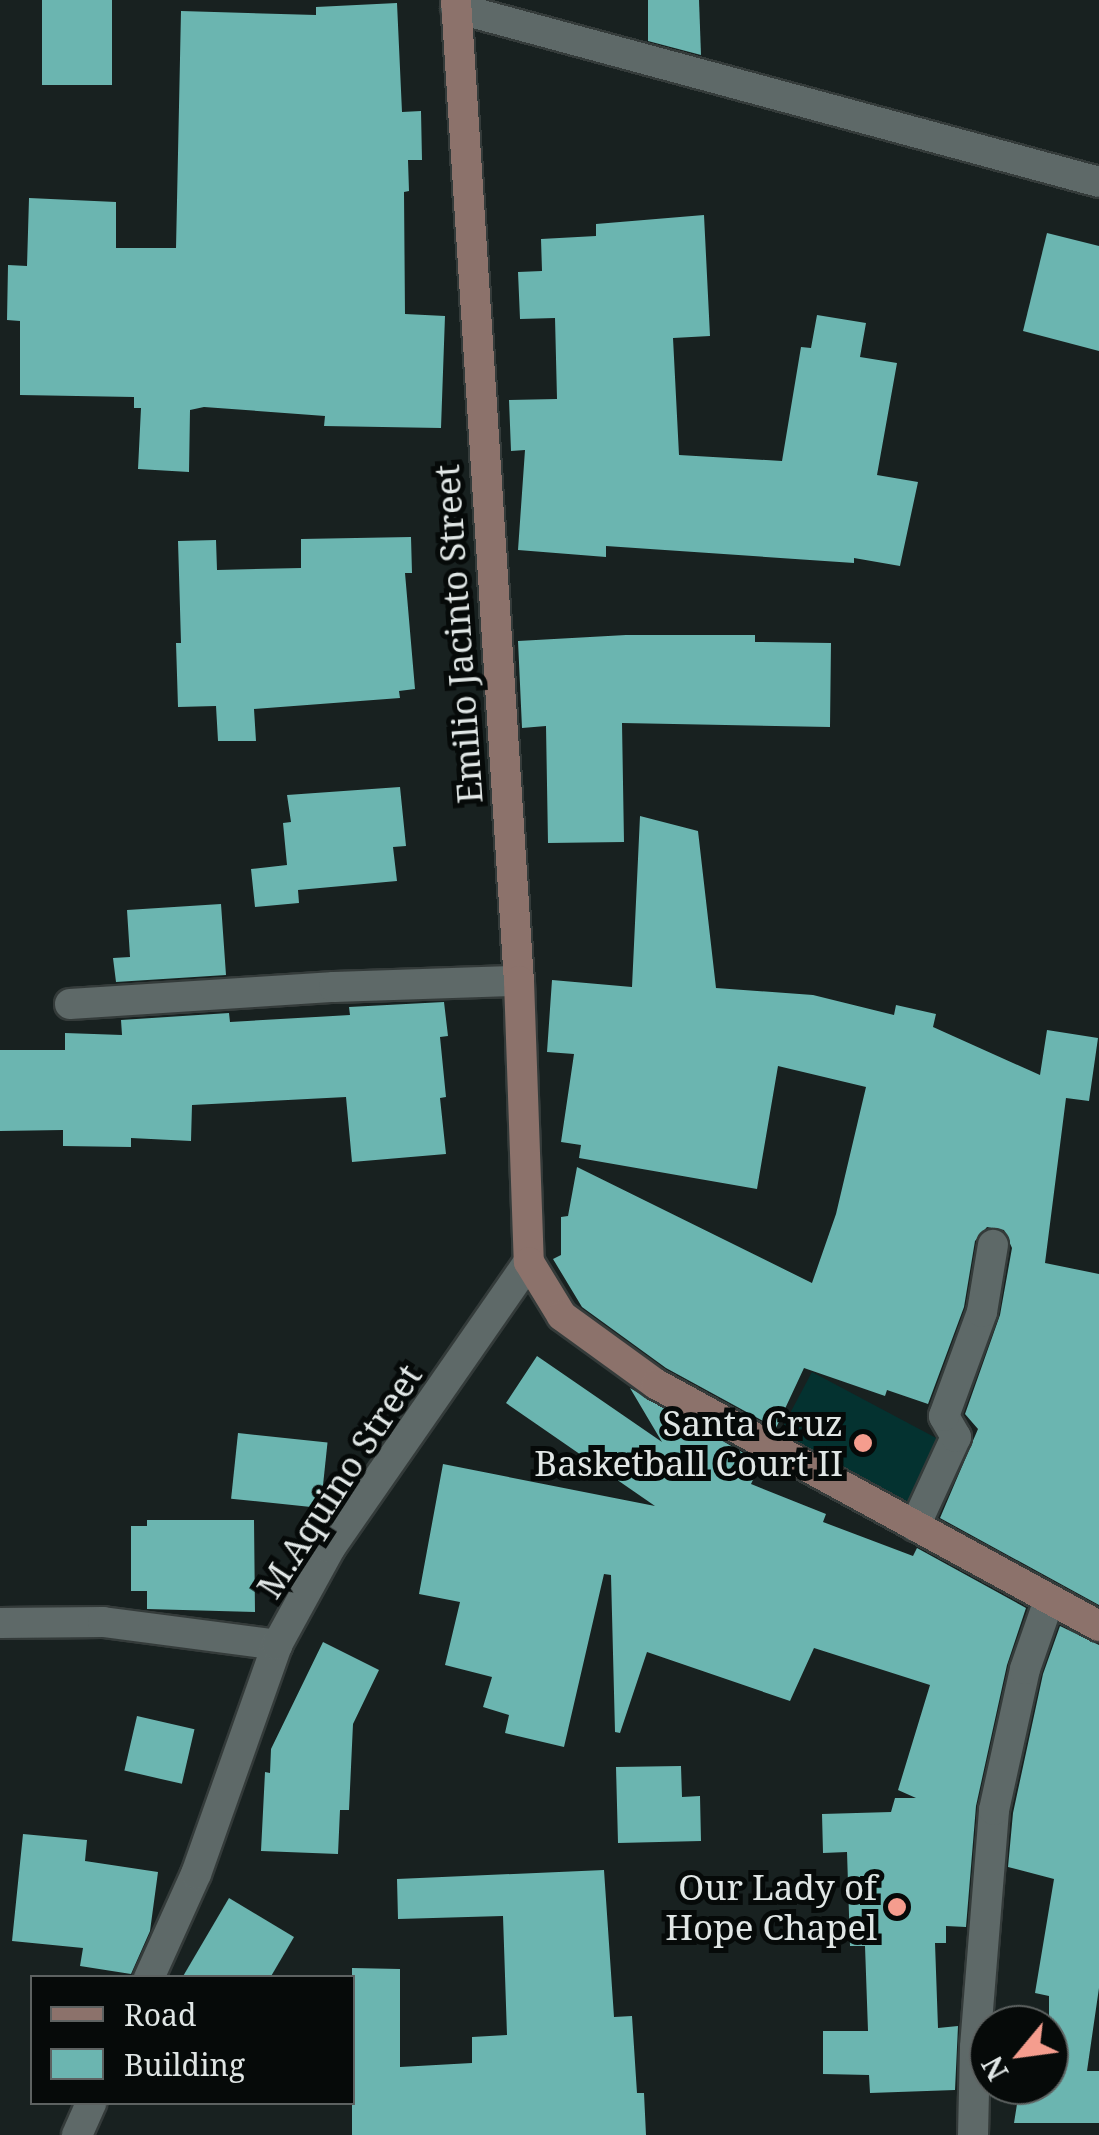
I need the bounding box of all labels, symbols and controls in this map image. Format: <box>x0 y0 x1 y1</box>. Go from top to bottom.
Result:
street label: Emilio Jacinto Street <box>425 463 491 805</box>
street label: M.Aquino Street <box>248 1356 430 1606</box>
place label: Santa Cruz Basketball Court II <box>534 1402 843 1484</box>
marker: Santa Cruz Basketball Court II <box>852 1432 874 1454</box>
place label: Our Lady of Hope Chapel <box>665 1866 877 1948</box>
marker: Our Lady of Hope Chapel <box>886 1896 908 1918</box>
legend <box>30 1975 355 2105</box>
text: Road <box>124 1994 196 2035</box>
north arrow <box>969 2005 1069 2105</box>
text: Building <box>124 2044 245 2085</box>
text: N <box>973 2050 1016 2087</box>

